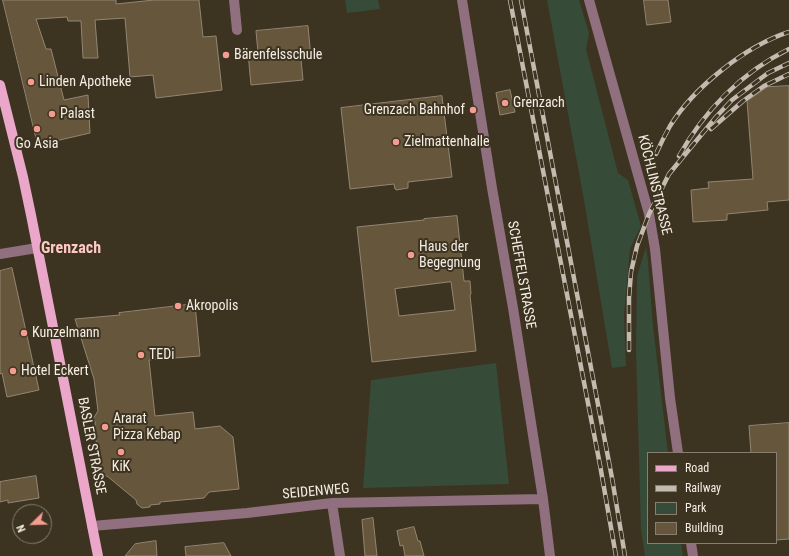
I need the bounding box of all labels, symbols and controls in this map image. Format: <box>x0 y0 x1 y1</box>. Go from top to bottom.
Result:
place label: Bärenfelsschule <box>234 47 322 63</box>
marker: Bärenfelsschule <box>221 50 231 60</box>
place label: Linden Apotheke <box>39 74 131 90</box>
marker: Linden Apotheke <box>26 77 36 87</box>
place label: Grenzach <box>513 95 565 111</box>
marker: Grenzach <box>500 98 510 108</box>
place label: Grenzach Bahnhof <box>364 102 465 118</box>
marker: Grenzach Bahnhof <box>468 105 478 115</box>
place label: Palast <box>60 106 95 122</box>
marker: Palast <box>47 109 57 119</box>
marker: Go Asia <box>32 124 42 134</box>
street label: KÖCHLINSTRASSE <box>633 133 675 237</box>
place label: Zielmattenhalle <box>404 134 490 150</box>
place label: Go Asia <box>16 136 58 152</box>
marker: Zielmattenhalle <box>391 137 401 147</box>
street label: SCHEFFELSTRASSE <box>503 220 539 330</box>
district label: Grenzach <box>41 239 101 259</box>
place label: Haus der Begegnung <box>419 239 481 272</box>
marker: Haus der Begegnung <box>406 250 416 260</box>
place label: Akropolis <box>186 298 238 314</box>
marker: Akropolis <box>173 301 183 311</box>
place label: Kunzelmann <box>32 325 100 341</box>
marker: Kunzelmann <box>19 328 29 338</box>
place label: TEDi <box>149 347 174 363</box>
marker: TEDi <box>136 350 146 360</box>
place label: Hotel Eckert <box>21 363 89 379</box>
marker: Hotel Eckert <box>8 366 18 376</box>
street label: BASLER STRASSE <box>73 396 109 496</box>
place label: Ararat Pizza Kebap <box>113 411 181 444</box>
marker: Ararat Pizza Kebap <box>100 422 110 432</box>
marker: KiK <box>116 447 126 457</box>
legend <box>647 452 777 544</box>
place label: KiK <box>112 459 130 475</box>
text: Road <box>685 461 709 475</box>
street label: SEIDENWEG <box>282 481 350 503</box>
text: Railway <box>685 481 721 495</box>
text: Park <box>685 501 706 515</box>
north arrow <box>12 504 52 544</box>
text: Building <box>685 521 723 535</box>
text: N <box>14 523 29 534</box>

